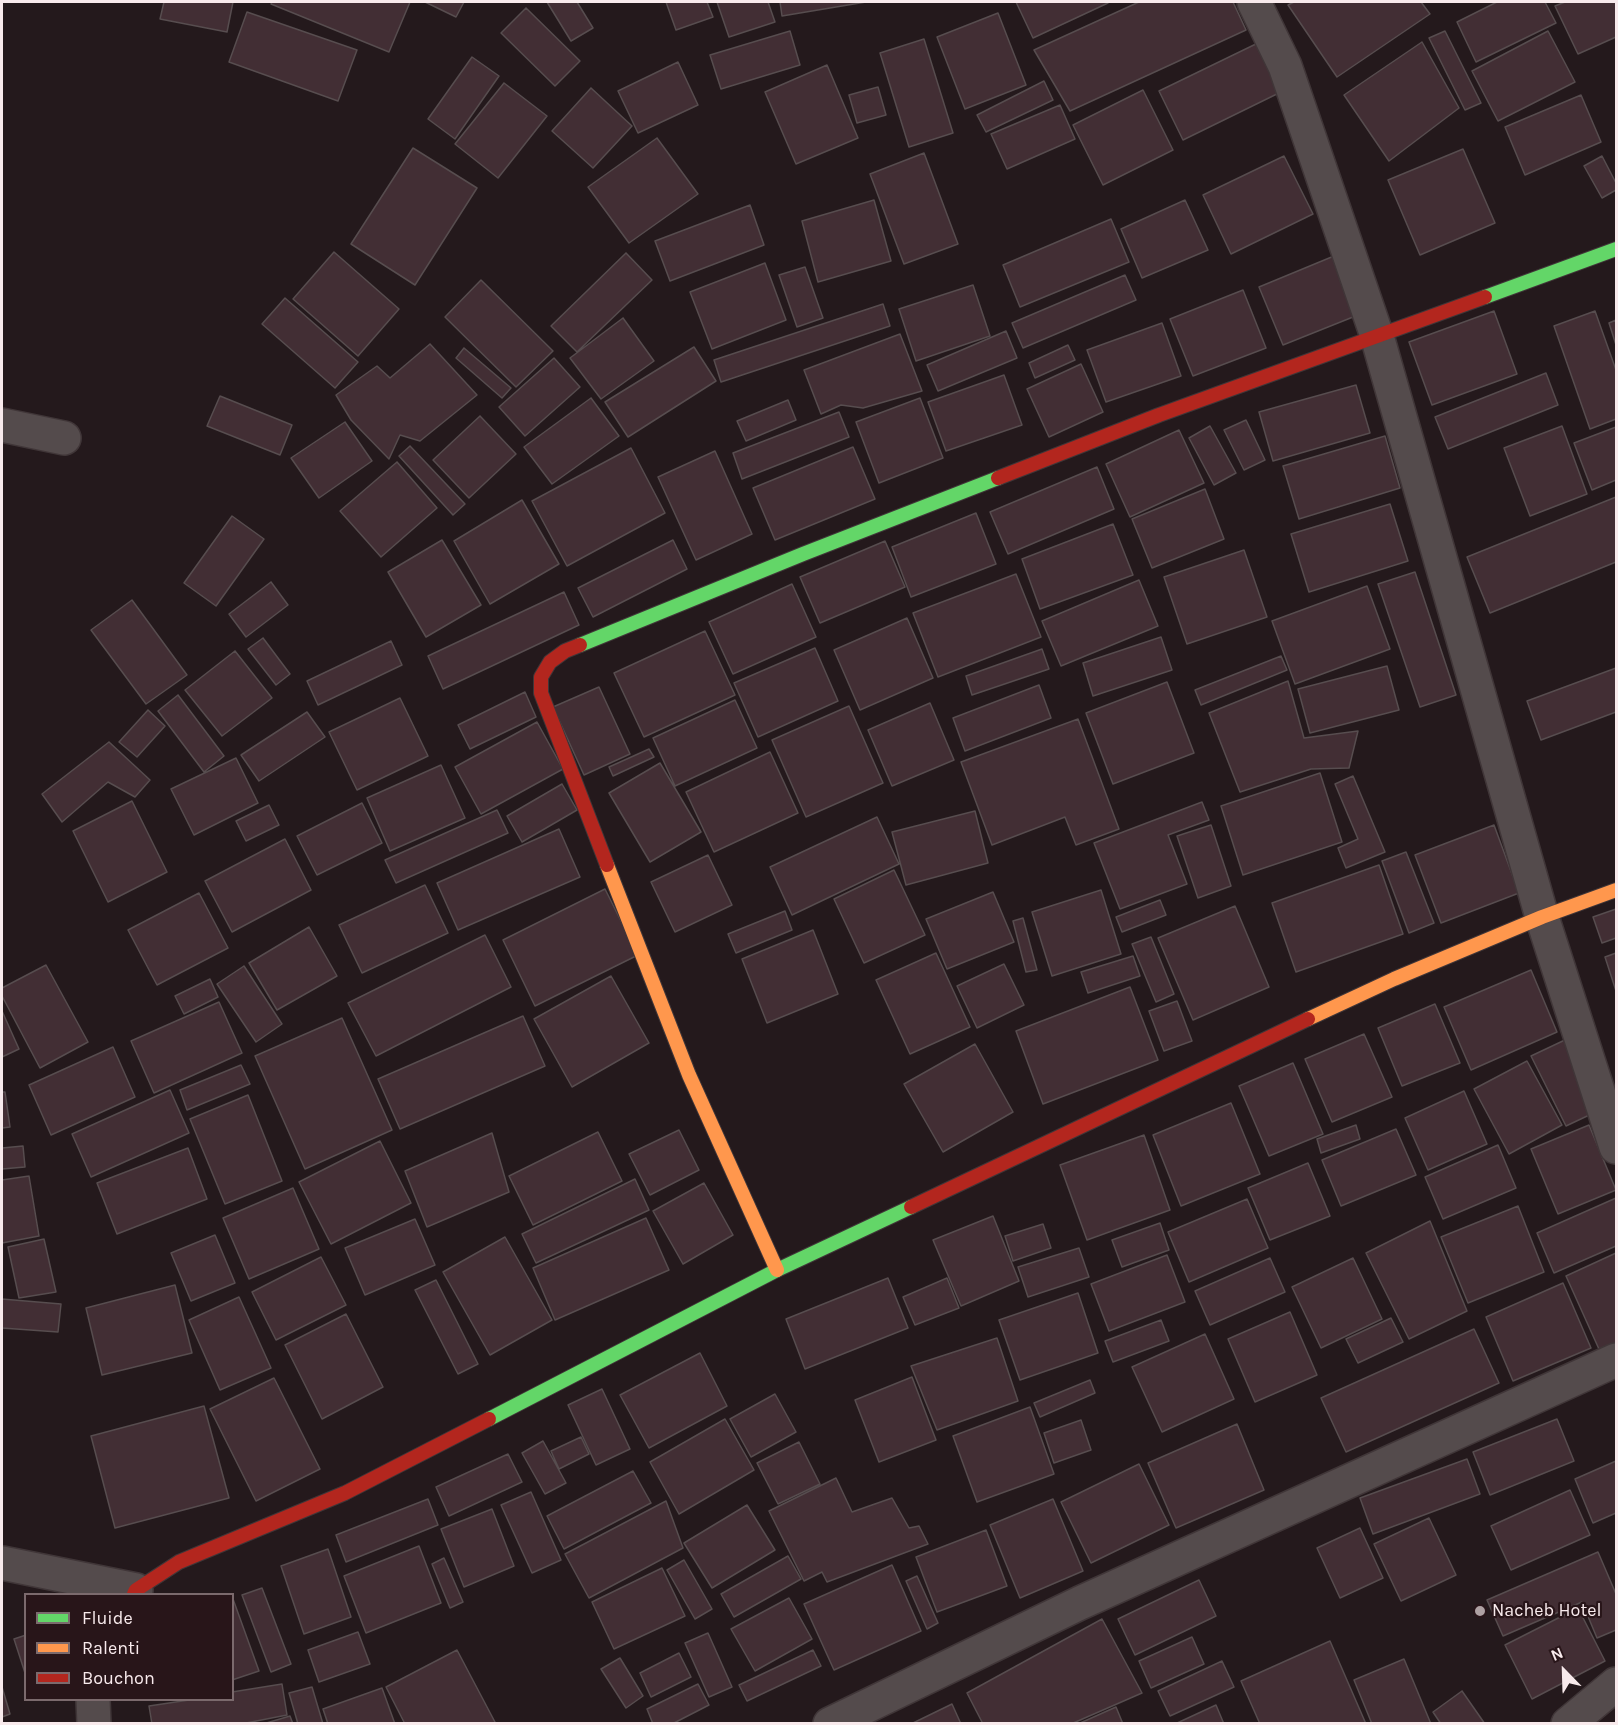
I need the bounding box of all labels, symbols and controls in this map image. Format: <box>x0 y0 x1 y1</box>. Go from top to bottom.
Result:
legend <box>24 1593 234 1701</box>
place label: Nacheb Hotel <box>1492 1600 1601 1622</box>
marker: Nacheb Hotel <box>1473 1604 1487 1618</box>
text: Fluide <box>82 1607 133 1629</box>
text: Ralenti <box>82 1637 140 1659</box>
north arrow <box>1534 1641 1594 1701</box>
text: N <box>1548 1643 1566 1665</box>
text: Bouchon <box>82 1667 155 1689</box>

